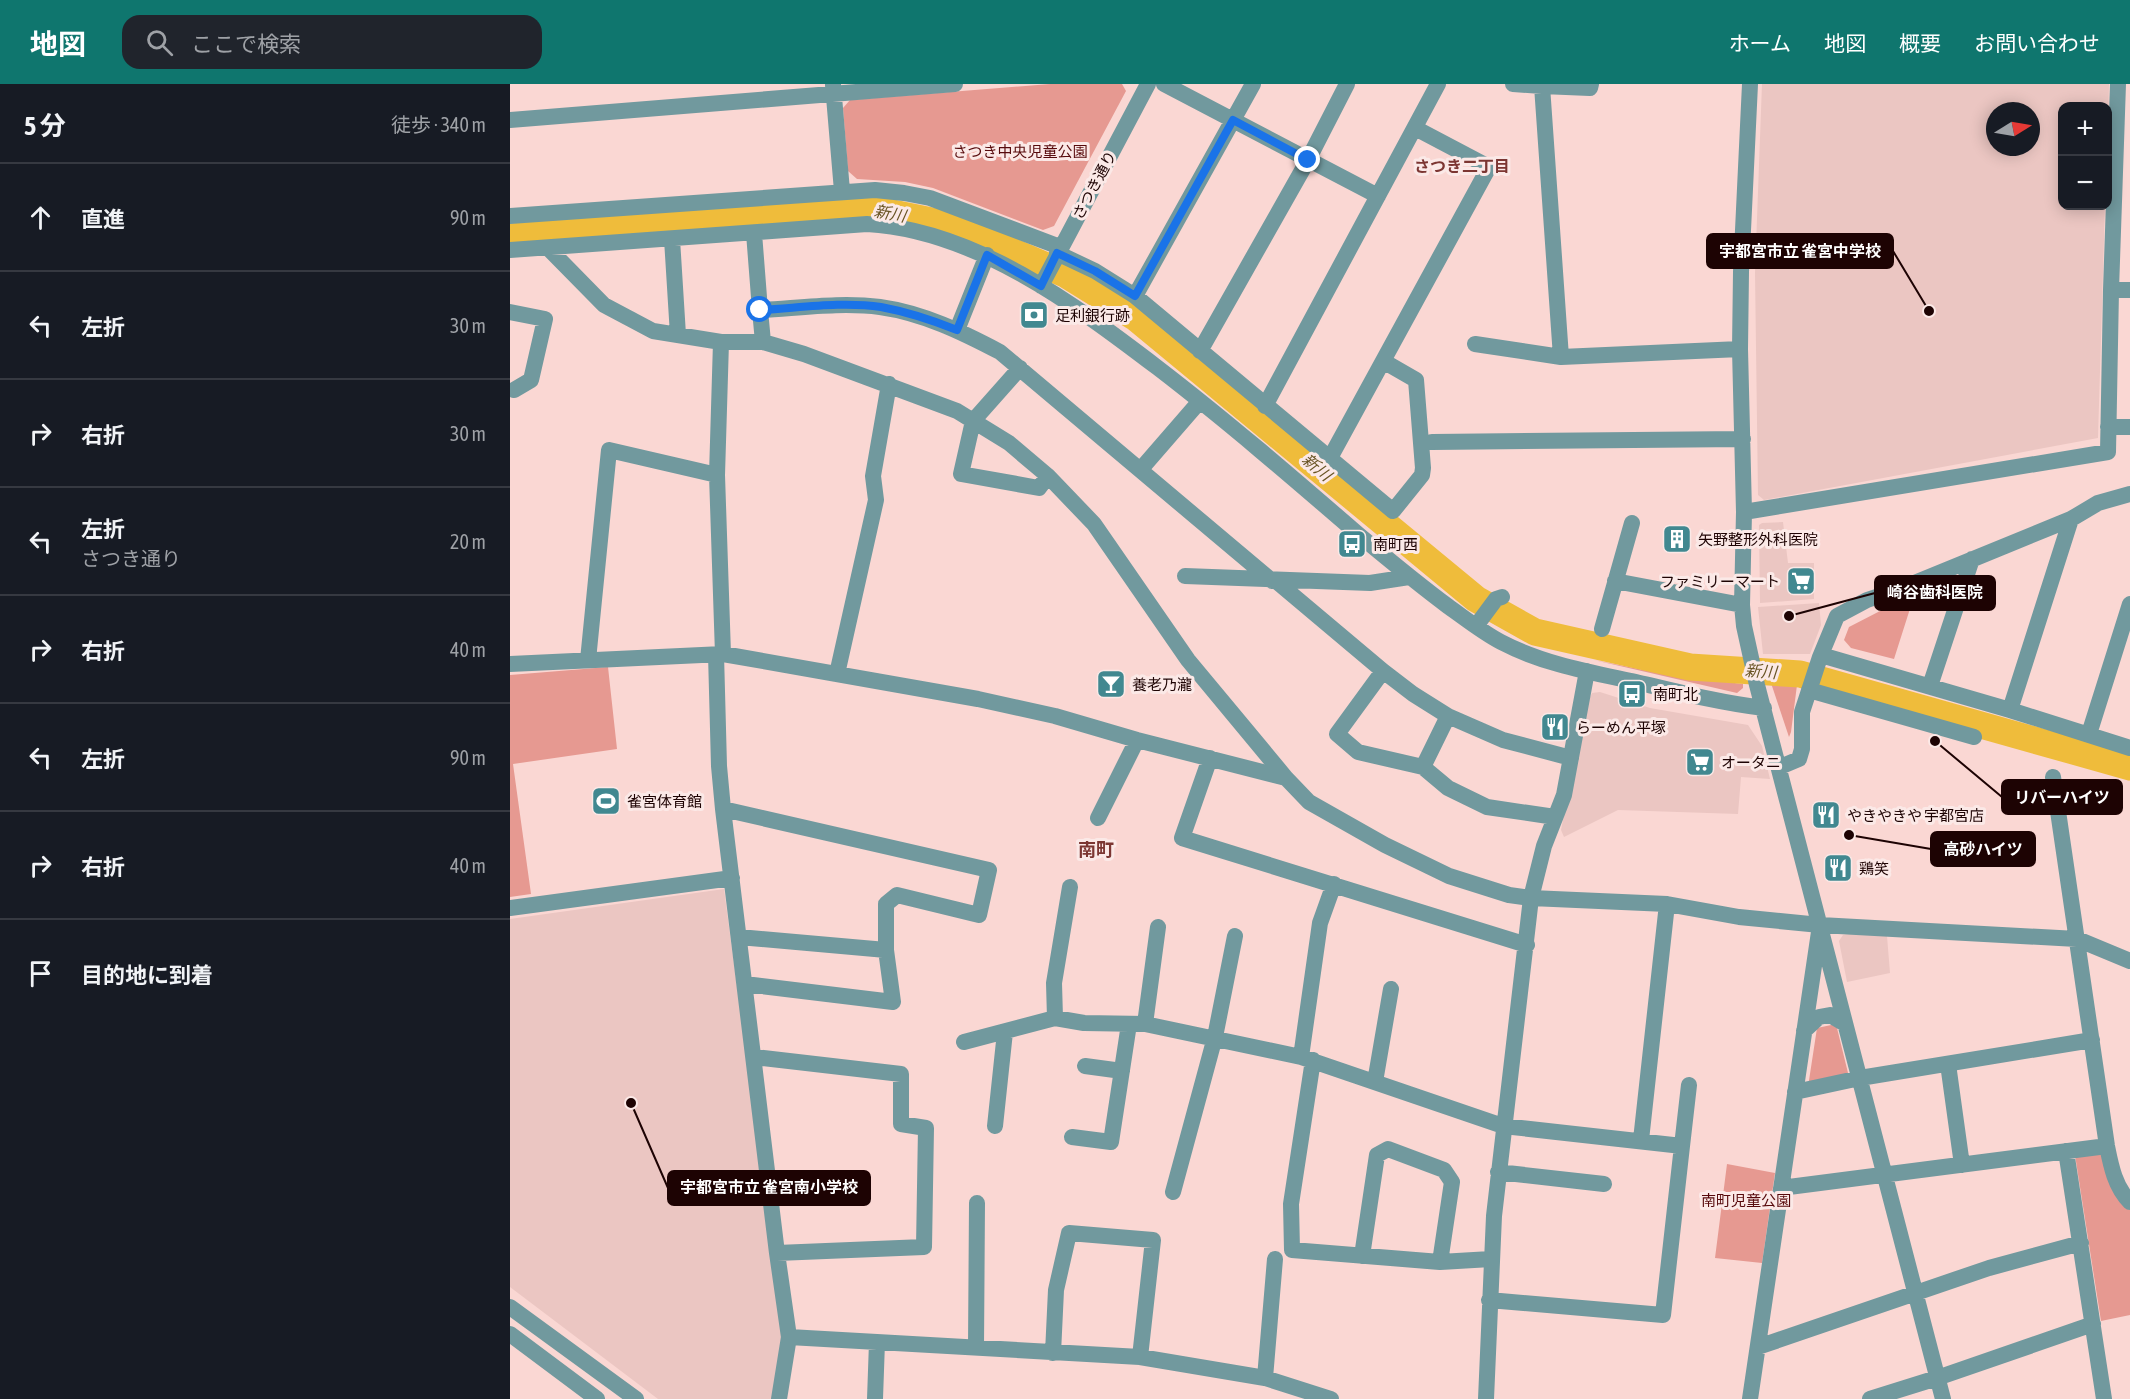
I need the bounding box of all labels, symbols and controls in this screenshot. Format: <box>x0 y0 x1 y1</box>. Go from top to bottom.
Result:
search box <box>122 15 542 69</box>
icon: search <box>143 26 176 59</box>
text: 地図 <box>30 28 86 60</box>
text: ここで検索 <box>191 31 301 57</box>
text: ホーム <box>1729 31 1791 55</box>
text: 地図 <box>1824 31 1866 55</box>
text: 概要 <box>1899 31 1941 55</box>
text: お問い合わせ <box>1974 31 2100 55</box>
north arrow <box>1986 102 2040 156</box>
map controls <box>2058 102 2112 210</box>
button: + <box>2058 102 2112 156</box>
text: 5 分 <box>24 111 66 141</box>
text: 徒歩 · 340 m <box>391 113 486 136</box>
park label: さつき中央児童公園 <box>952 143 1088 160</box>
route end <box>1294 146 1320 172</box>
street label: さつき通り <box>1069 148 1119 222</box>
button: − <box>2058 156 2112 210</box>
district label: さつき二丁目 <box>1414 157 1510 175</box>
icon: ahead <box>24 201 57 234</box>
water label: 新川 <box>873 201 909 225</box>
text: 直進 <box>81 206 125 232</box>
text: 90 m <box>450 206 486 229</box>
callout: 宇都宮市立 雀宮中学校 <box>1707 234 1893 268</box>
text: 宇都宮市立 雀宮中学校 <box>1719 242 1881 260</box>
route start <box>746 296 772 322</box>
bank icon: 足利銀行跡 <box>1018 299 1050 331</box>
place label: 足利銀行跡 <box>1055 307 1130 324</box>
icon: left <box>24 309 57 342</box>
text: 左折 <box>81 314 125 340</box>
text: 30 m <box>450 314 486 337</box>
icon: right <box>24 417 57 450</box>
text: 右折 <box>81 422 125 448</box>
text: 30 m <box>450 422 486 445</box>
water label: 新川 <box>1299 450 1337 485</box>
text: 左折 <box>81 516 125 542</box>
building icon: 矢野整形外科医院 <box>1661 523 1693 555</box>
icon: left <box>24 525 57 558</box>
bus stop icon: 南町西 <box>1336 528 1368 560</box>
text: 20 m <box>450 530 486 553</box>
place label: 矢野整形外科医院 <box>1698 531 1818 548</box>
place label: 南町西 <box>1373 536 1418 553</box>
text: さつき通り <box>81 547 181 570</box>
supermarket icon: ファミリーマート <box>1785 565 1817 597</box>
place label: ファミリーマート <box>1660 573 1780 590</box>
callout: 崎谷歯科医院 <box>1875 576 1995 610</box>
text: 崎谷歯科医院 <box>1887 583 1983 601</box>
icon: right <box>24 633 57 666</box>
text: 右折 <box>81 638 125 664</box>
text: 40 m <box>450 638 486 661</box>
water label: 新川 <box>1744 661 1780 681</box>
bar icon: 養老乃瀧 <box>1095 668 1127 700</box>
place label: 養老乃瀧 <box>1132 676 1192 693</box>
bus stop icon: 南町北 <box>1616 678 1648 710</box>
place label: 南町北 <box>1653 686 1698 703</box>
restaurant icon: らーめん平塚 <box>1539 711 1571 743</box>
place label: らーめん平塚 <box>1576 719 1666 736</box>
icon: left <box>24 741 57 774</box>
text: 左折 <box>81 746 125 772</box>
text: 90 m <box>450 746 486 769</box>
supermarket icon: オータニ <box>1684 746 1716 778</box>
place label: オータニ <box>1721 754 1781 771</box>
callout: リバーハイツ <box>2002 780 2122 814</box>
sports icon: 雀宮体育館 <box>590 785 622 817</box>
text: リバーハイツ <box>2014 788 2110 806</box>
place label: 雀宮体育館 <box>627 793 702 810</box>
restaurant icon: やきやきや 宇都宮店 <box>1810 799 1842 831</box>
place label: やきやきや 宇都宮店 <box>1847 807 1984 824</box>
callout: 高砂ハイツ <box>1931 832 2035 866</box>
district label: 南町 <box>1078 839 1114 860</box>
text: 高砂ハイツ <box>1943 840 2023 858</box>
icon: right <box>24 849 57 882</box>
restaurant icon: 鶏笑 <box>1822 852 1854 884</box>
text: 右折 <box>81 854 125 880</box>
text: 40 m <box>450 854 486 877</box>
place label: 鶏笑 <box>1859 860 1889 877</box>
icon: arrive <box>24 957 57 990</box>
text: 目的地に到着 <box>81 962 213 988</box>
callout: 宇都宮市立 雀宮南小学校 <box>668 1171 870 1205</box>
text: 宇都宮市立 雀宮南小学校 <box>680 1178 858 1196</box>
park label: 南町児童公園 <box>1701 1192 1791 1209</box>

